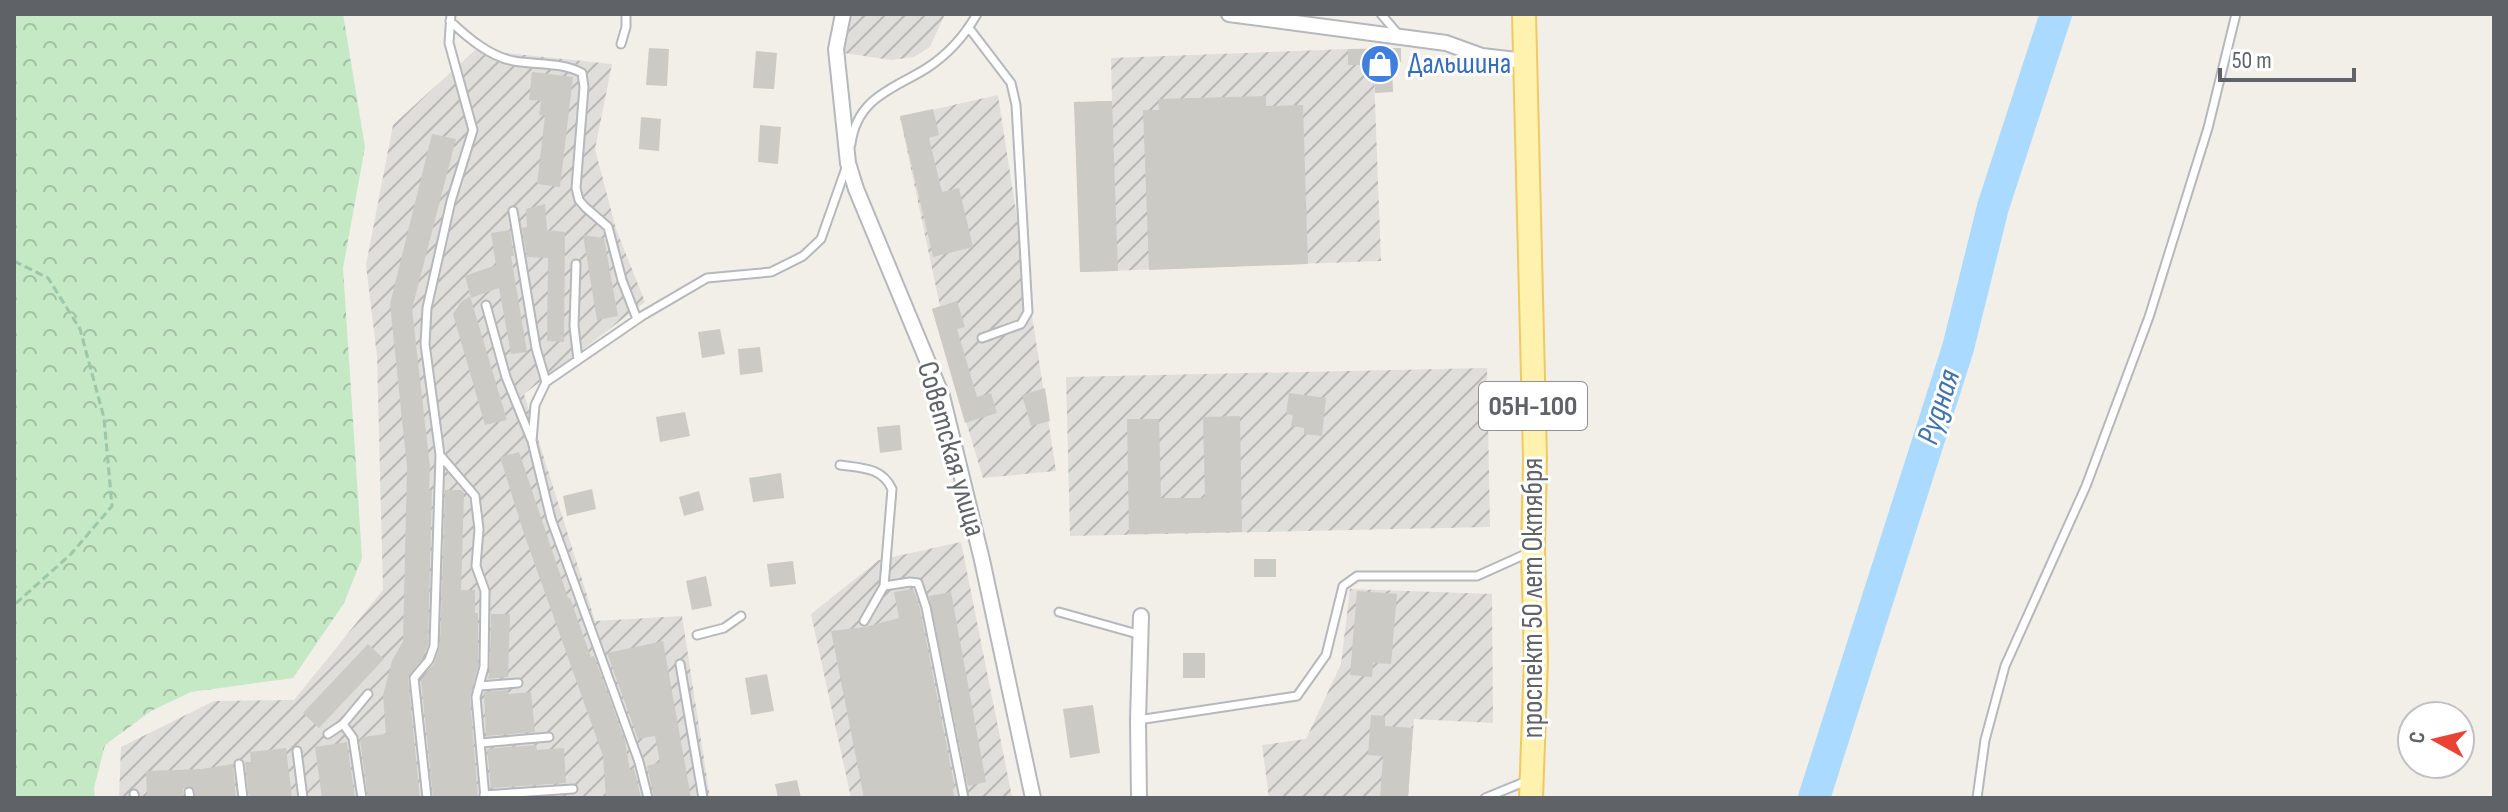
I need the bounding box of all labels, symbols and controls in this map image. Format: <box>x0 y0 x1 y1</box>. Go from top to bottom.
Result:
scale bar <box>2220 32 2354 82</box>
shop icon: Дальшина <box>1359 43 1401 85</box>
place label: Дальшина <box>1408 46 1511 82</box>
text: 50 m <box>2232 46 2272 75</box>
street label: Советская улица <box>909 357 993 541</box>
water label: Рудная <box>1909 364 1970 449</box>
road number: 05Н-100 <box>1479 382 1587 430</box>
street label: проспект 50 лет Октября <box>1515 458 1551 738</box>
north arrow <box>2396 700 2476 780</box>
text: С <box>2404 730 2432 745</box>

